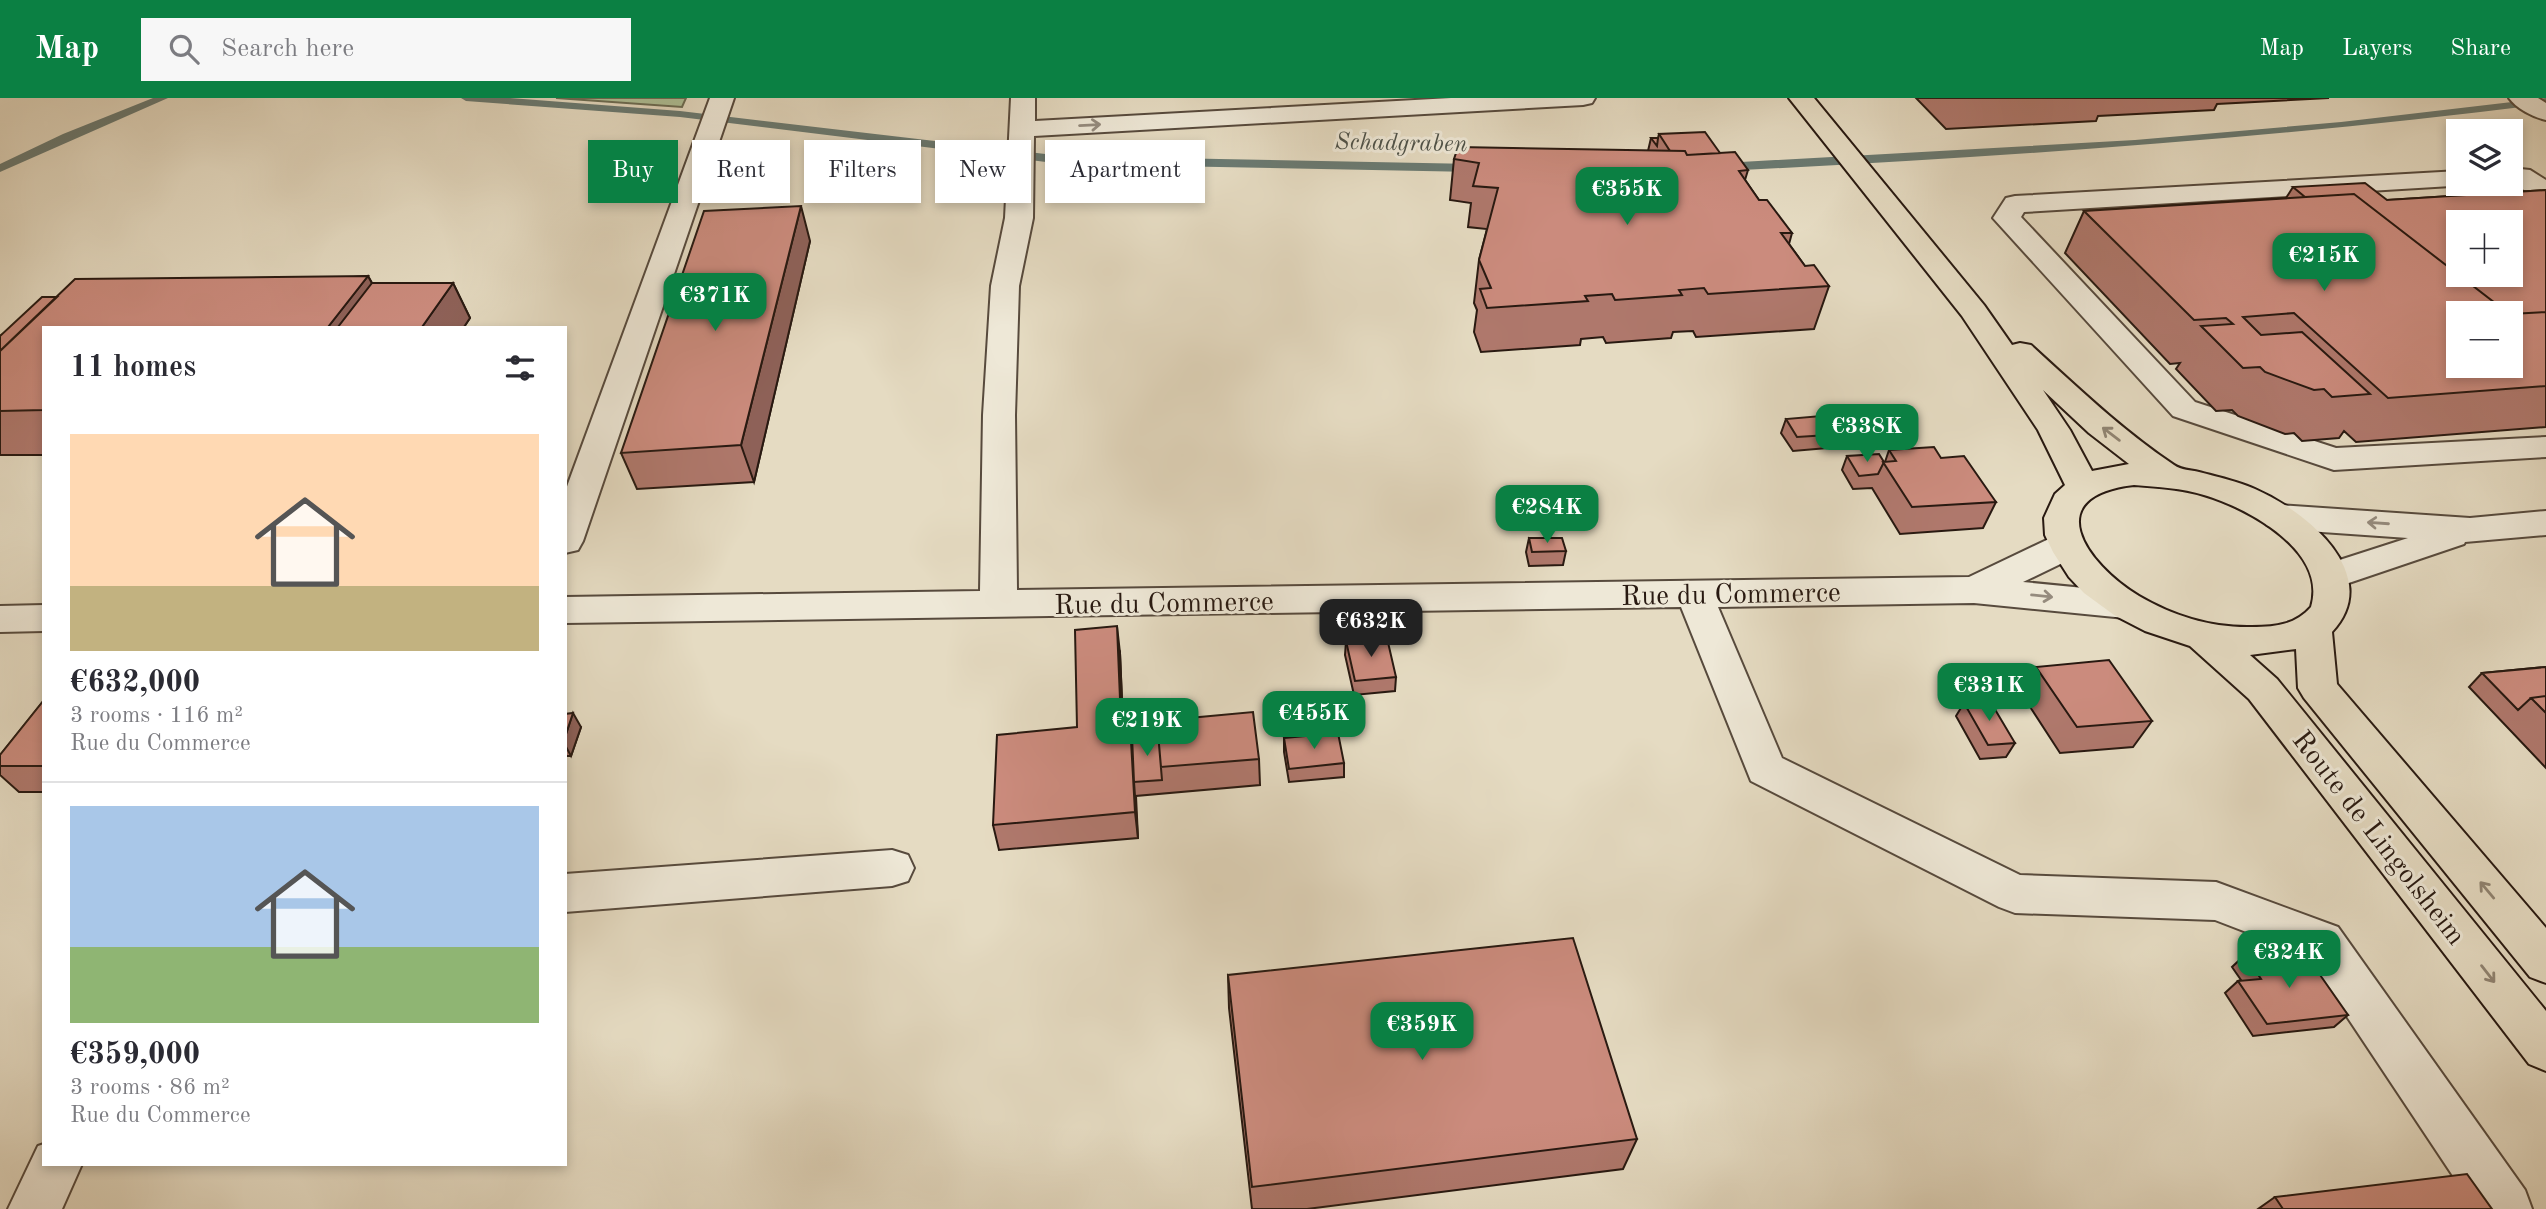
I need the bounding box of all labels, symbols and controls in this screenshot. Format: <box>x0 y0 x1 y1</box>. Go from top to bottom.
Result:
search box <box>141 18 631 81</box>
icon: search <box>165 30 203 68</box>
text: Map <box>35 33 99 66</box>
text: Search here <box>221 36 354 62</box>
text: Map <box>2260 37 2304 61</box>
text: Layers <box>2342 37 2412 61</box>
text: Share <box>2450 37 2511 61</box>
one-way arrow <box>1078 119 1101 132</box>
map controls <box>2446 119 2523 378</box>
button: layers <box>2446 119 2523 196</box>
water label: Schadgraben <box>1334 131 1468 157</box>
chip: Buy <box>588 140 678 203</box>
chip: Rent <box>692 140 790 203</box>
chip: Filters <box>804 140 921 203</box>
chip: New <box>935 140 1031 203</box>
chip: Apartment <box>1045 140 1205 203</box>
pin: €355K <box>1578 167 1676 227</box>
text: €355K <box>1591 178 1663 201</box>
button: + <box>2446 210 2523 287</box>
pin: €215K <box>2275 234 2373 293</box>
text: €215K <box>2288 244 2360 267</box>
pin: €371K <box>666 274 764 333</box>
text: €371K <box>679 284 751 307</box>
button: − <box>2446 301 2523 378</box>
icon: filters <box>501 349 539 387</box>
text: 11 homes <box>70 353 196 383</box>
pin: €338K <box>1818 404 1916 464</box>
text: €338K <box>1831 415 1903 438</box>
one-way arrow <box>2102 426 2121 441</box>
icon: home <box>242 479 368 605</box>
pin: €284K <box>1498 486 1596 545</box>
text: €284K <box>1511 496 1583 519</box>
one-way arrow <box>2367 517 2390 530</box>
street label: Rue du Commerce <box>1621 580 1841 612</box>
street label: Rue du Commerce <box>1054 589 1274 621</box>
one-way arrow <box>2030 590 2052 603</box>
pin: €632K <box>1322 600 1420 659</box>
text: €632K <box>1335 610 1407 633</box>
pin: €331K <box>1940 664 2038 723</box>
text: €632,000 <box>70 668 200 698</box>
text: €331K <box>1953 674 2025 697</box>
pin: €455K <box>1265 692 1363 751</box>
pin: €219K <box>1098 698 1196 758</box>
text: €455K <box>1278 702 1350 725</box>
text: 3 rooms · 116 m² <box>70 704 243 727</box>
text: €219K <box>1111 709 1183 732</box>
street label: Route de Lingolsheim <box>2286 727 2470 951</box>
text: Rue du Commerce <box>70 732 250 755</box>
icon: home <box>242 851 368 977</box>
one-way arrow <box>2479 882 2494 900</box>
pin: €324K <box>2240 930 2338 990</box>
text: €324K <box>2253 941 2325 964</box>
one-way arrow <box>2480 964 2495 982</box>
pin: €359K <box>1373 1002 1471 1062</box>
text: €359K <box>1386 1013 1458 1036</box>
text: €359,000 <box>70 1040 200 1070</box>
text: 3 rooms · 86 m² <box>70 1076 230 1099</box>
text: Rue du Commerce <box>70 1104 250 1127</box>

